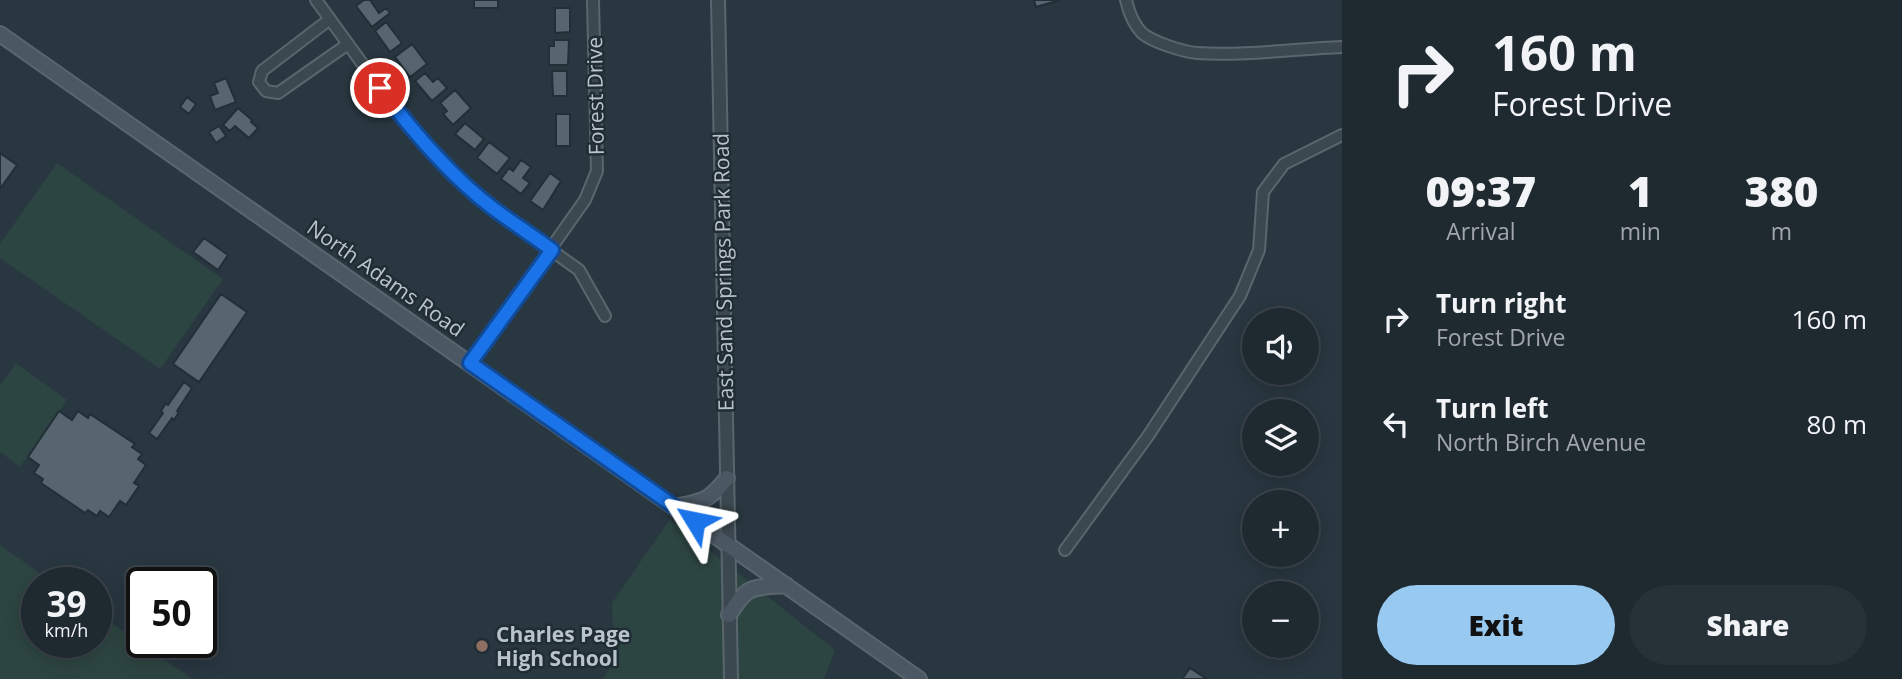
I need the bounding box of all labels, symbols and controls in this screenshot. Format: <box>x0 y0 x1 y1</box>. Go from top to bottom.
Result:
text: 160 m <box>1492 19 1637 85</box>
icon: right <box>1377 28 1468 119</box>
street label: Forest Drive <box>580 37 610 155</box>
pin <box>350 58 410 118</box>
icon: arrive <box>361 69 399 107</box>
text: Forest Drive <box>1492 82 1672 125</box>
street label: East Sand Springs Park Road <box>707 133 739 411</box>
text: 09:37 <box>1426 162 1536 219</box>
text: 1 <box>1628 162 1653 219</box>
text: 380 <box>1745 162 1818 219</box>
street label: North Adams Road <box>302 213 470 343</box>
text: Arrival <box>1446 215 1516 247</box>
text: min <box>1620 215 1661 247</box>
text: m <box>1771 215 1792 247</box>
text: Turn right <box>1436 285 1567 321</box>
icon: right <box>1377 300 1415 338</box>
text: 160 m <box>1792 301 1867 337</box>
map controls <box>1242 308 1319 658</box>
button: sound <box>1242 308 1319 385</box>
text: Forest Drive <box>1436 321 1565 353</box>
text: Turn left <box>1436 390 1548 426</box>
button: layers <box>1242 399 1319 476</box>
icon: left <box>1377 405 1415 443</box>
text: 80 m <box>1806 406 1867 442</box>
text: North Birch Avenue <box>1436 426 1646 458</box>
position arrow <box>658 484 732 558</box>
button: + <box>1242 490 1319 567</box>
speed limit sign: 50 <box>126 567 217 658</box>
text: 39 <box>46 580 87 627</box>
button: − <box>1242 581 1319 658</box>
button: Exit <box>1377 585 1615 665</box>
button: Share <box>1629 585 1867 665</box>
text: km/h <box>45 618 88 642</box>
place label: Charles Page High School <box>496 620 630 672</box>
marker: Charles Page High School <box>474 638 490 654</box>

